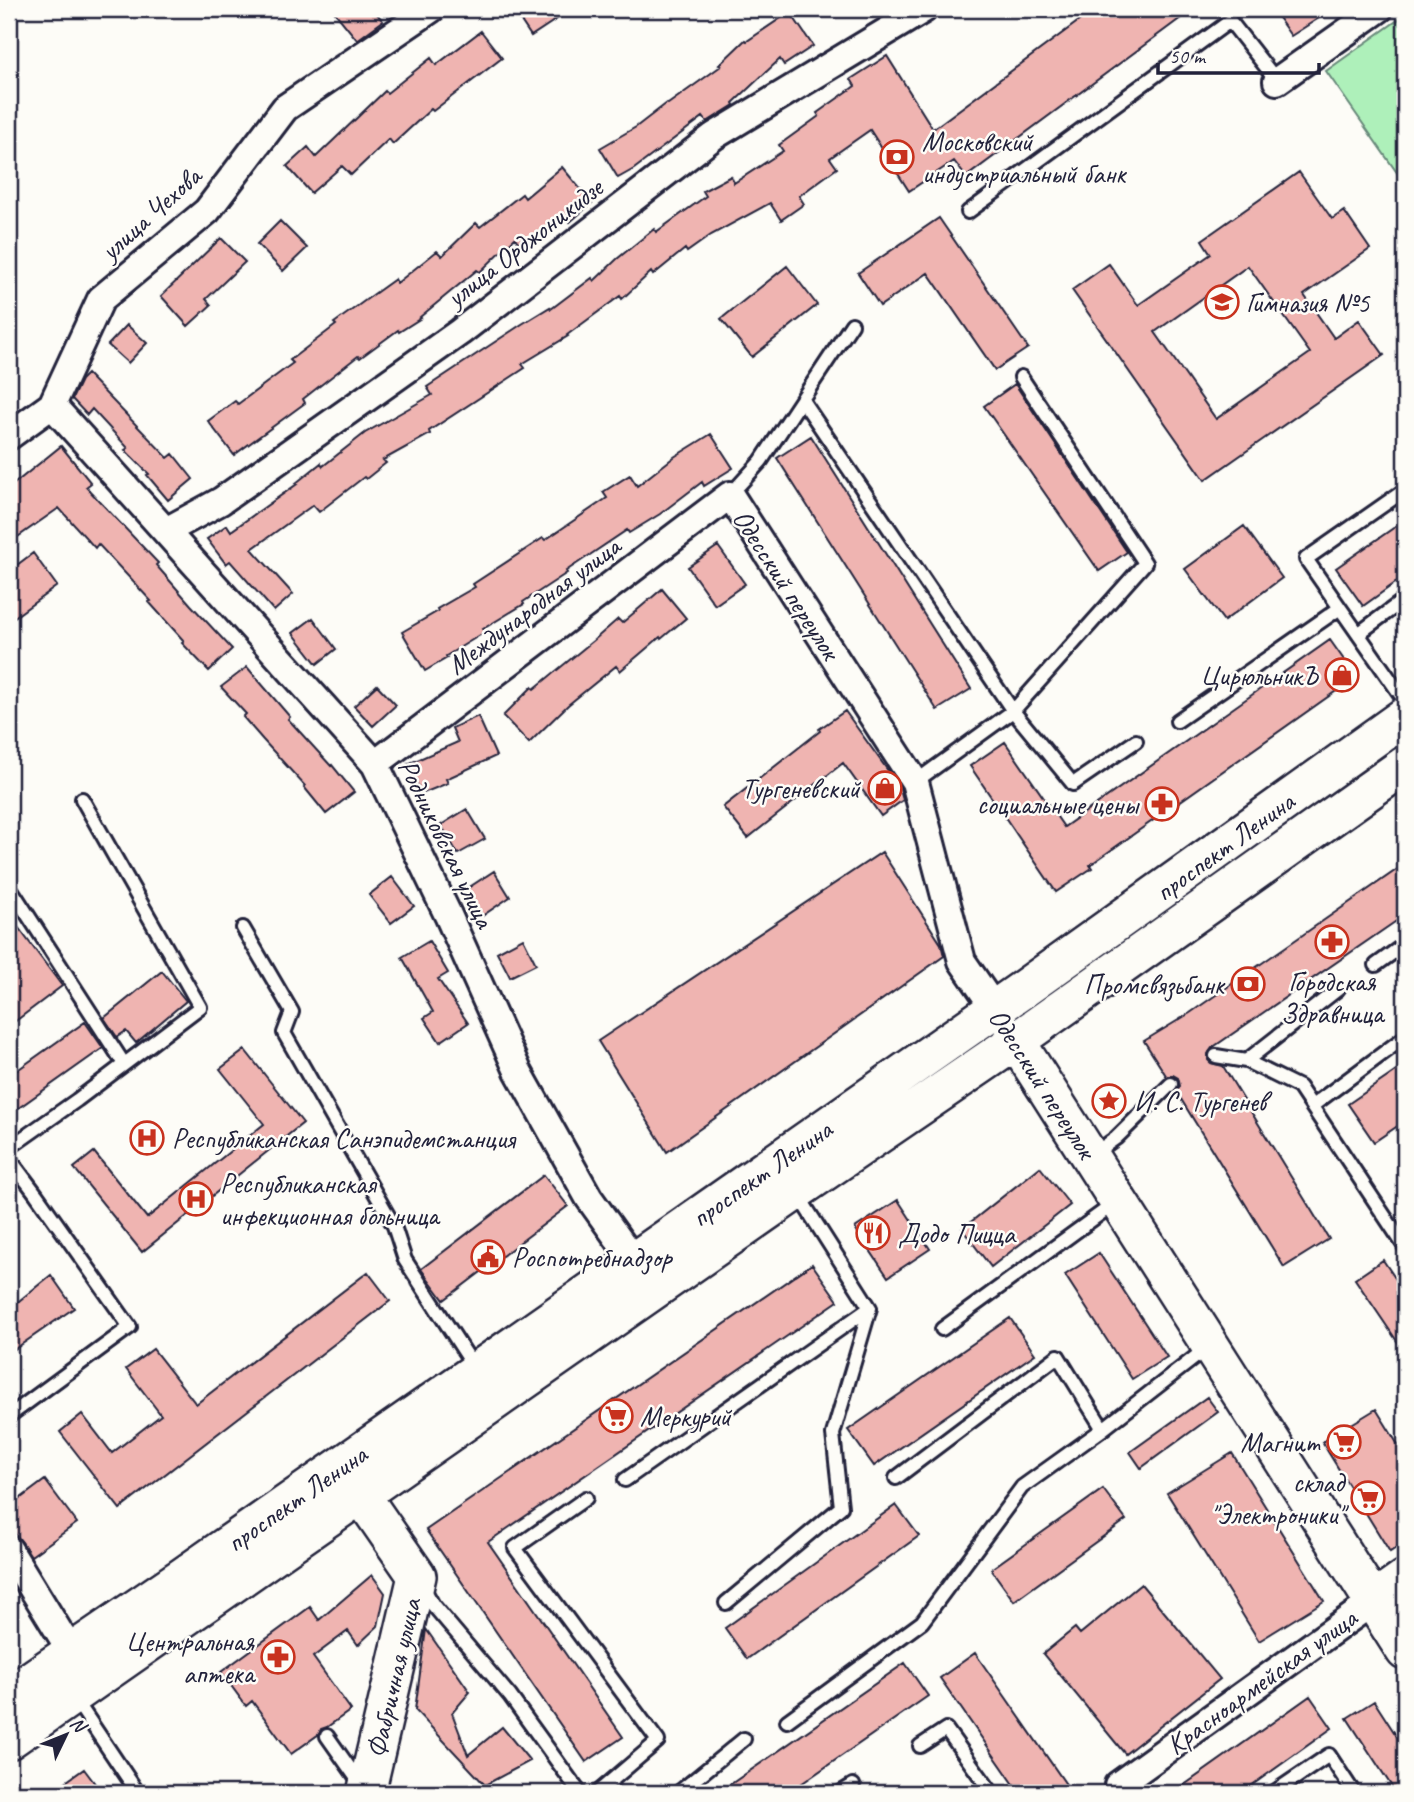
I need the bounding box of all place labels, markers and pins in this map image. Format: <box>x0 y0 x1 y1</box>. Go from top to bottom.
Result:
place label: Московский индустриальный банк <box>922 124 1127 191</box>
bank icon: Московский индустриальный банк <box>878 138 916 176</box>
school or university icon: Гимназия №5 <box>1203 283 1241 321</box>
place label: Гимназия №5 <box>1246 285 1371 320</box>
shop icon: ЦирюльникЪ <box>1323 656 1361 694</box>
place label: ЦирюльникЪ <box>1200 658 1320 693</box>
shop icon: Тургеневский <box>866 769 904 807</box>
place label: Тургеневский <box>741 771 861 806</box>
pharmacy icon: социальные цены <box>1143 785 1181 823</box>
place label: социальные цены <box>977 787 1140 822</box>
pharmacy icon: Городская Здравница <box>1313 923 1351 961</box>
place label: Городская Здравница <box>1281 964 1386 1031</box>
bank icon: Промсвязьбанк <box>1229 965 1267 1003</box>
place label: Промсвязьбанк <box>1084 967 1226 1002</box>
place icon: И. С. Тургенев <box>1090 1082 1128 1120</box>
place label: И. С. Тургенев <box>1134 1084 1273 1119</box>
hospital icon: Республиканская Санэпидемстанция <box>128 1119 166 1157</box>
place label: Республиканская Санэпидемстанция <box>172 1121 517 1156</box>
place label: Республиканская инфекционная больница <box>220 1166 441 1233</box>
hospital icon: Республиканская инфекционная больница <box>177 1180 215 1218</box>
restaurant icon: Додо Пицца <box>854 1214 892 1252</box>
place label: Додо Пицца <box>898 1216 1017 1251</box>
public building icon: Роспотребнадзор <box>469 1238 507 1276</box>
place label: Роспотребнадзор <box>512 1240 674 1275</box>
supermarket icon: Меркурий <box>597 1397 635 1435</box>
place label: Меркурий <box>640 1399 732 1434</box>
supermarket icon: Магнит <box>1325 1423 1363 1461</box>
place label: Магнит <box>1240 1425 1321 1460</box>
place label: склад "Электроники" <box>1210 1465 1349 1532</box>
supermarket icon: склад "Электроники" <box>1349 1479 1387 1517</box>
place label: Центральная аптека <box>126 1624 257 1691</box>
pharmacy icon: Центральная аптека <box>259 1638 297 1676</box>

